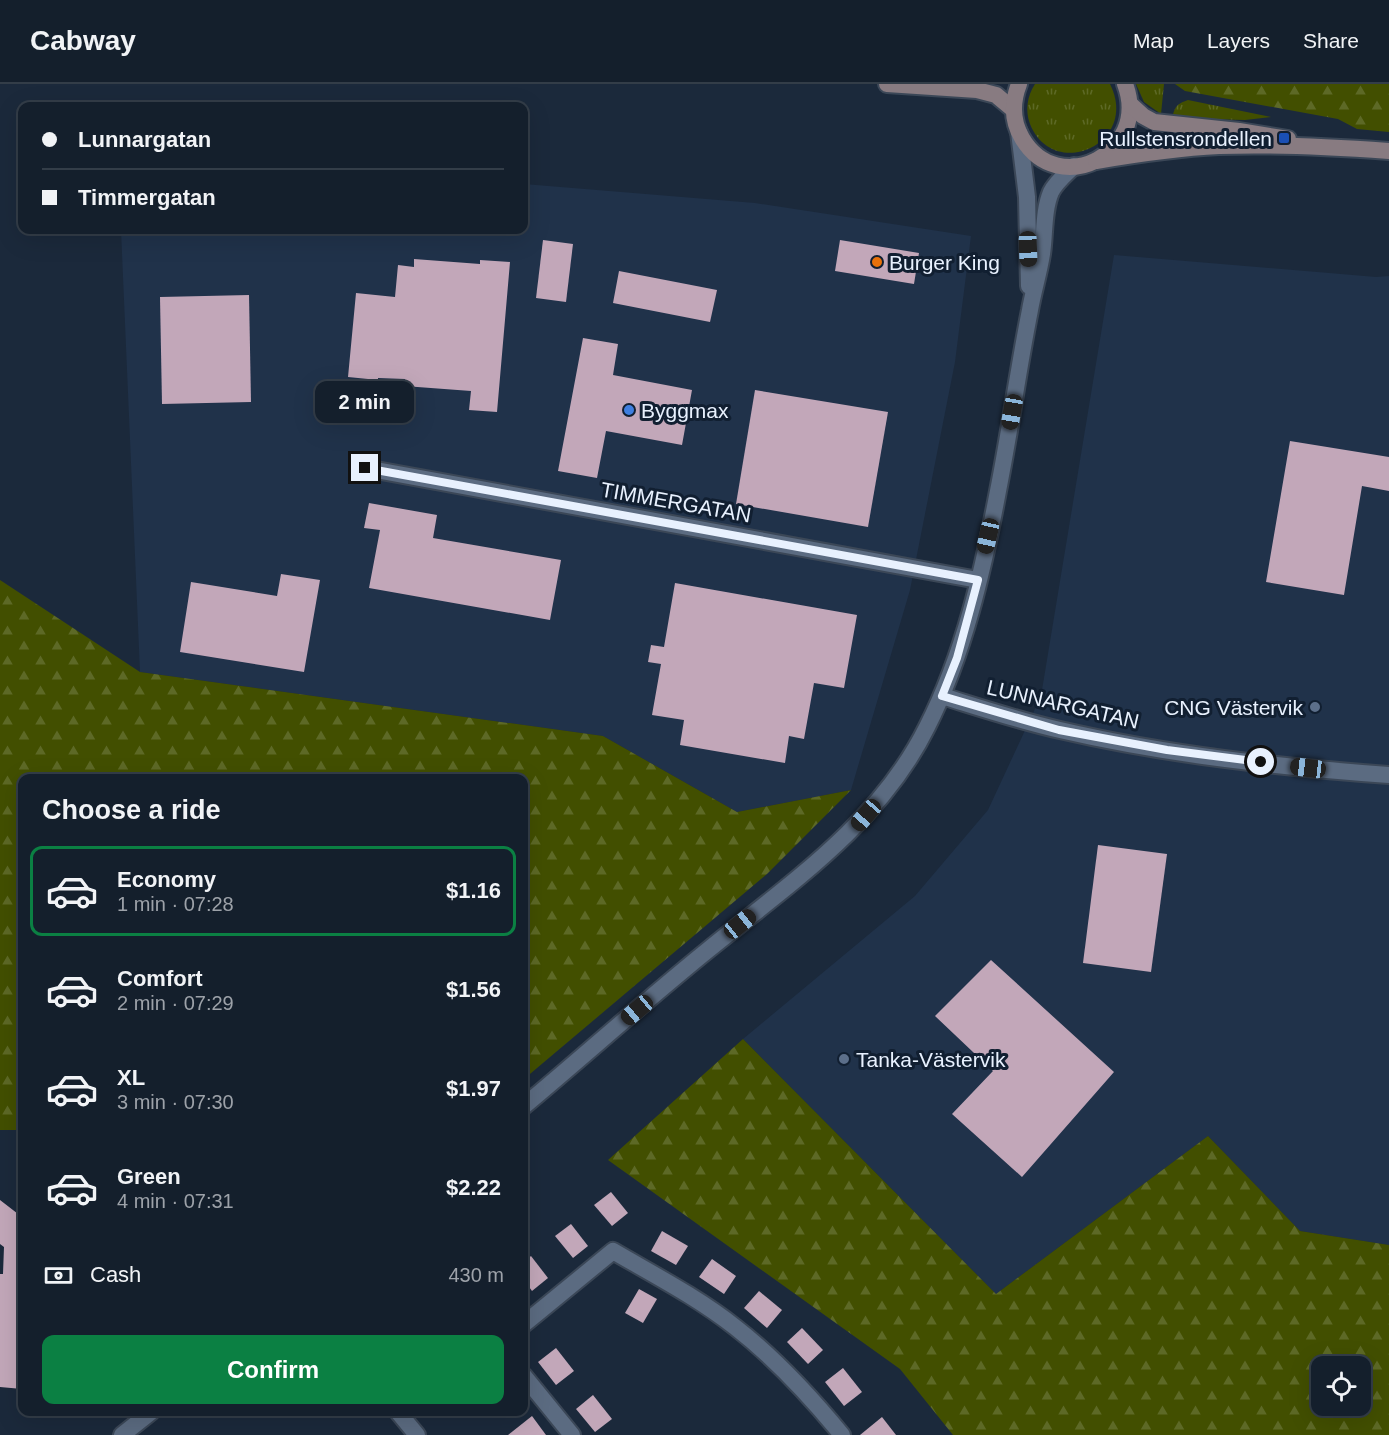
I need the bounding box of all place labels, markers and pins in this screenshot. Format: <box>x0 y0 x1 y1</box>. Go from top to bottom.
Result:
place label: Rullstensrondellen <box>1099 127 1272 150</box>
marker: Rullstensrondellen <box>1277 131 1291 145</box>
place label: Burger King <box>889 251 1000 274</box>
marker: Burger King <box>870 255 884 269</box>
place label: Byggmax <box>641 399 729 422</box>
marker: Byggmax <box>622 403 636 417</box>
place label: CNG Västervik <box>1164 696 1303 719</box>
marker: CNG Västervik <box>1308 700 1322 714</box>
place label: Tanka-Västervik <box>856 1048 1006 1071</box>
marker: Tanka-Västervik <box>837 1052 851 1066</box>

